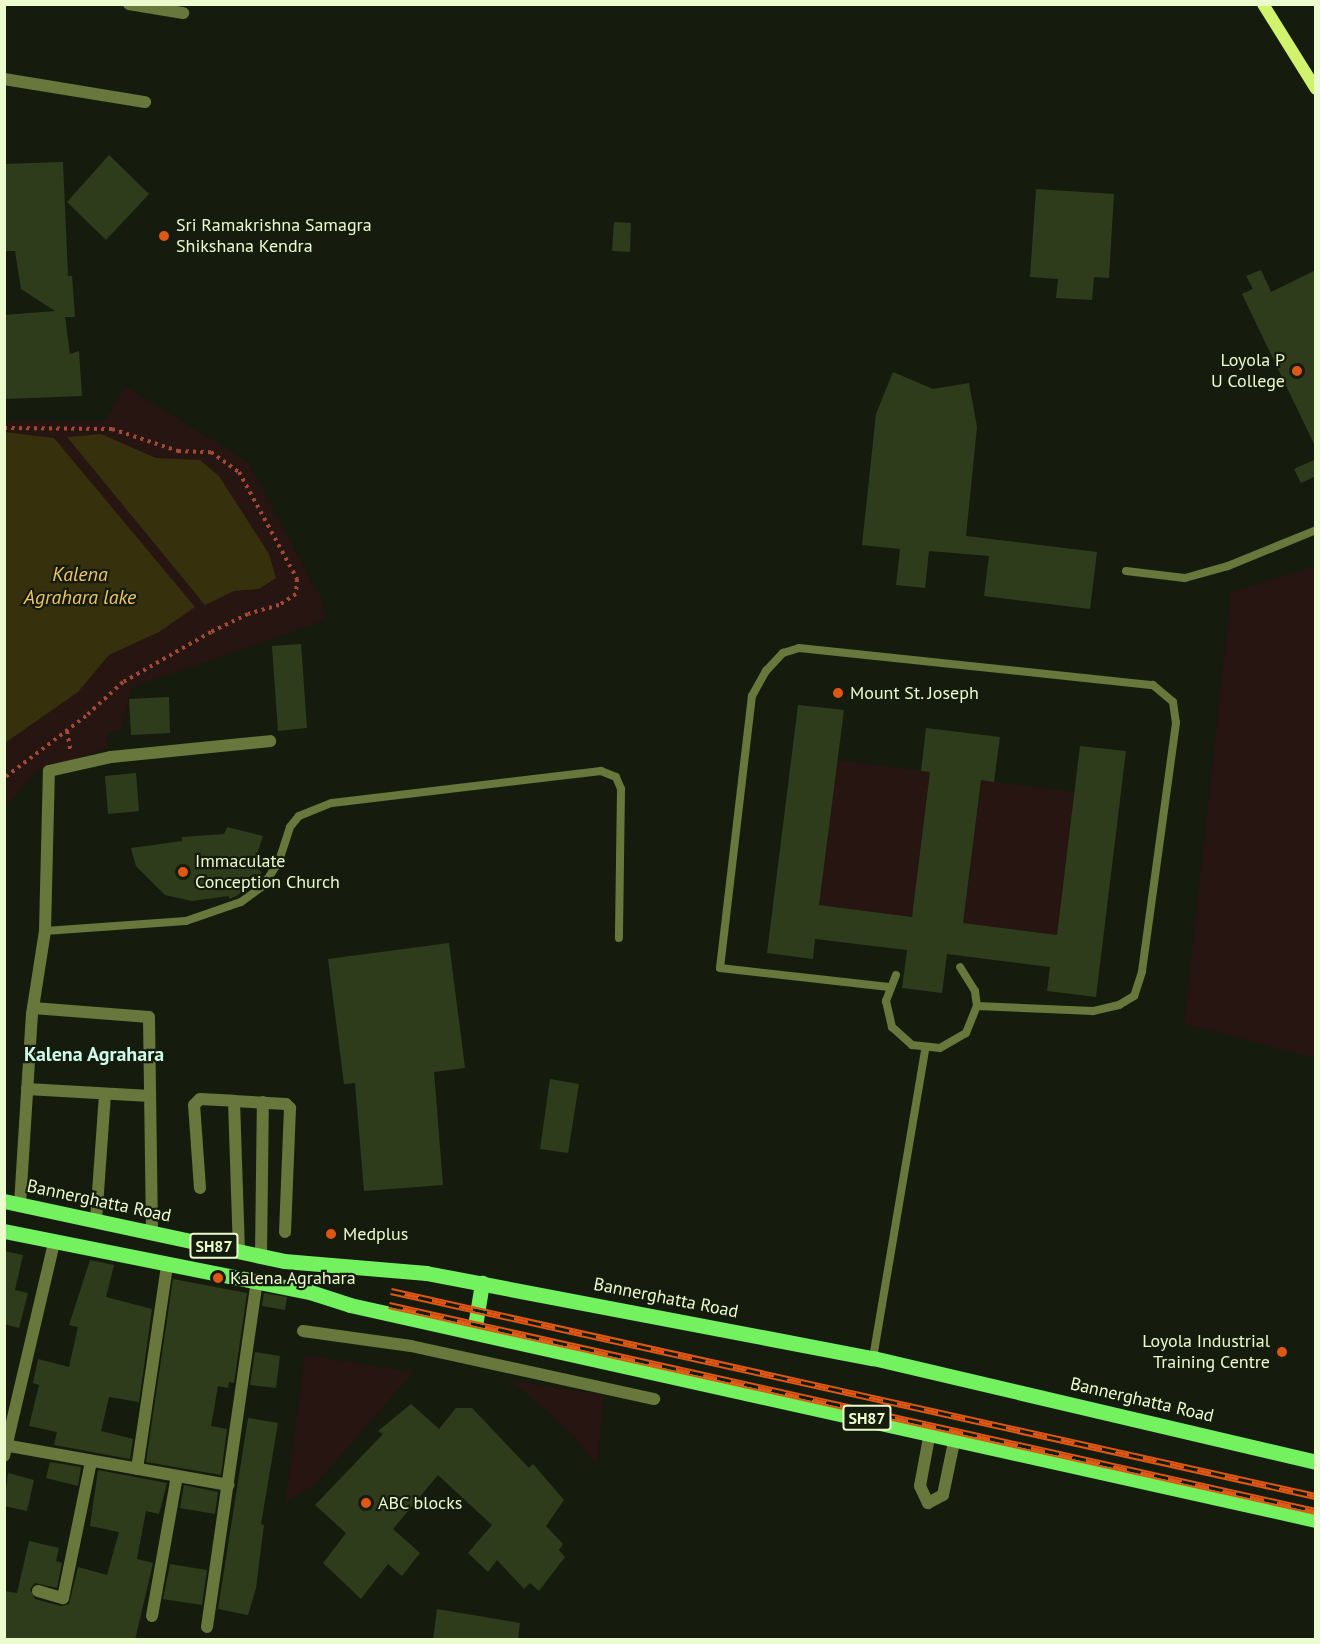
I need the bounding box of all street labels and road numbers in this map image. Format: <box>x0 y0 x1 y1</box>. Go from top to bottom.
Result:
street label: Bannerghatta Road <box>25 1175 173 1227</box>
road number: SH87 <box>188 1233 240 1259</box>
street label: Bannerghatta Road <box>592 1273 740 1323</box>
street label: Bannerghatta Road <box>1068 1373 1216 1427</box>
road number: SH87 <box>842 1405 892 1431</box>

